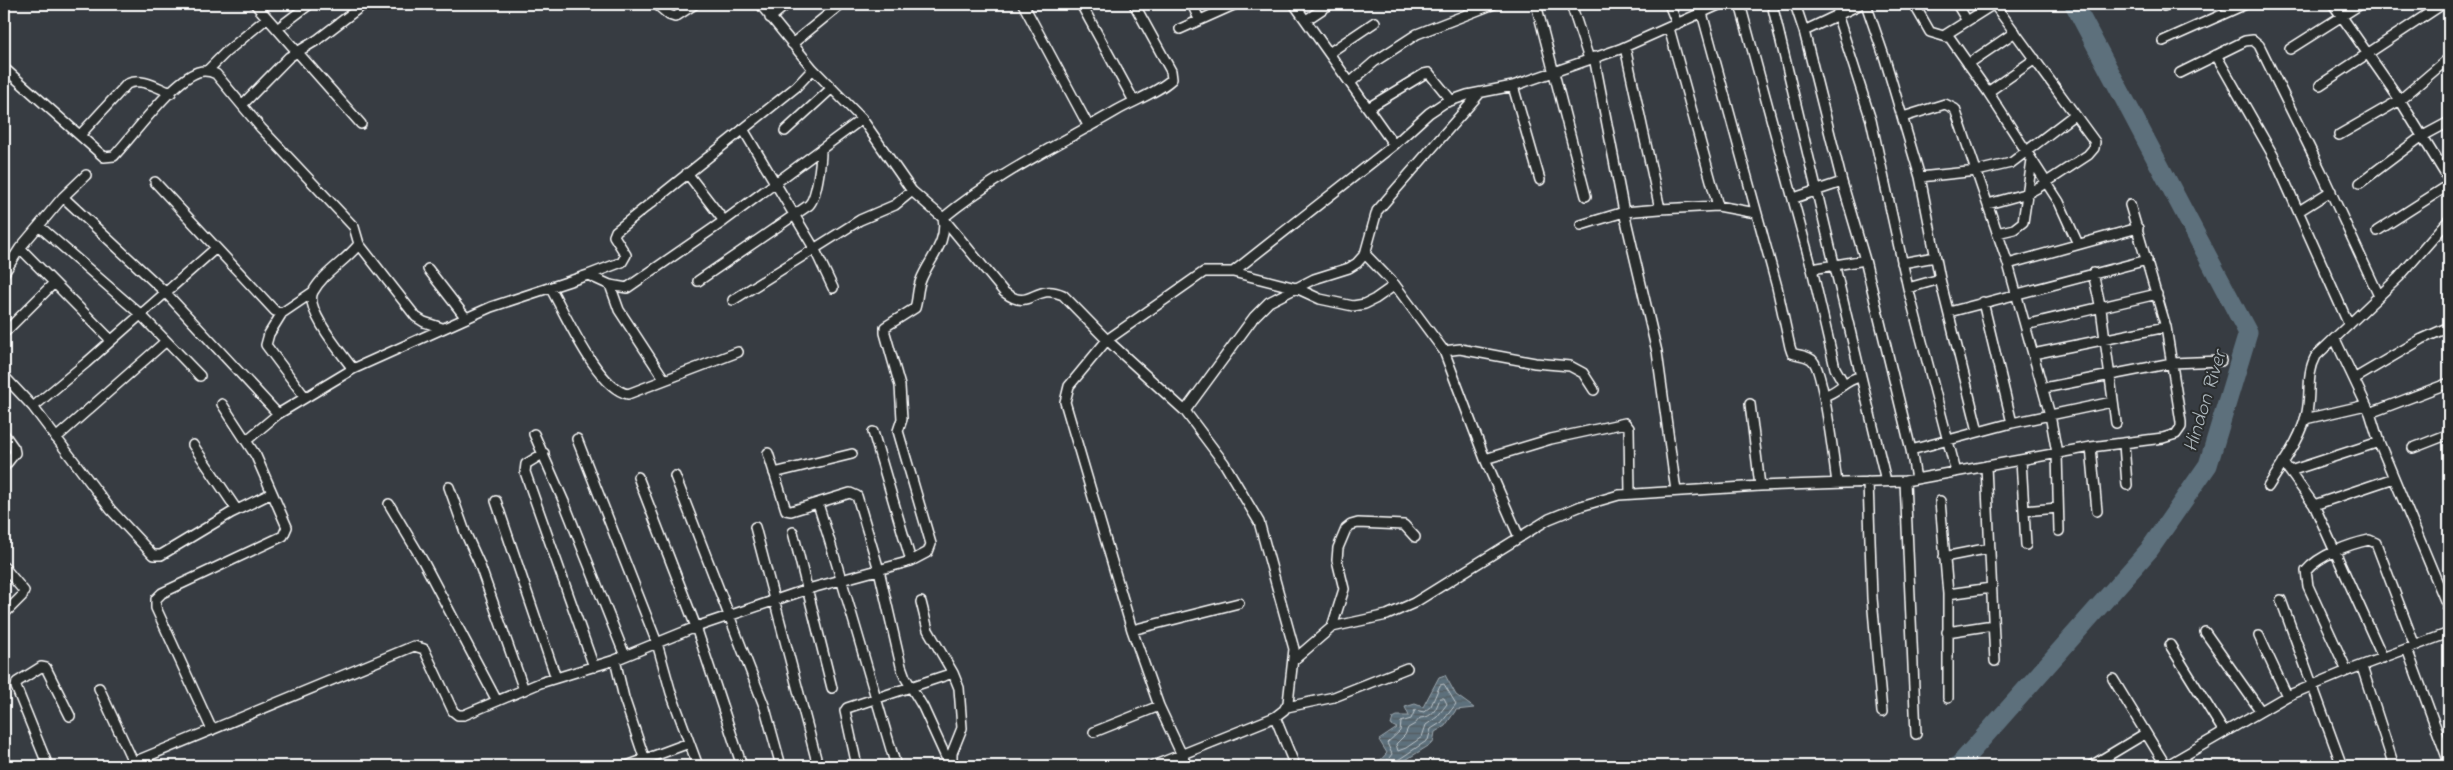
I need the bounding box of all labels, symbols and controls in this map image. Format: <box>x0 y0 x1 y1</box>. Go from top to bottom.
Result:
water label: Hindon River <box>2176 345 2236 456</box>

